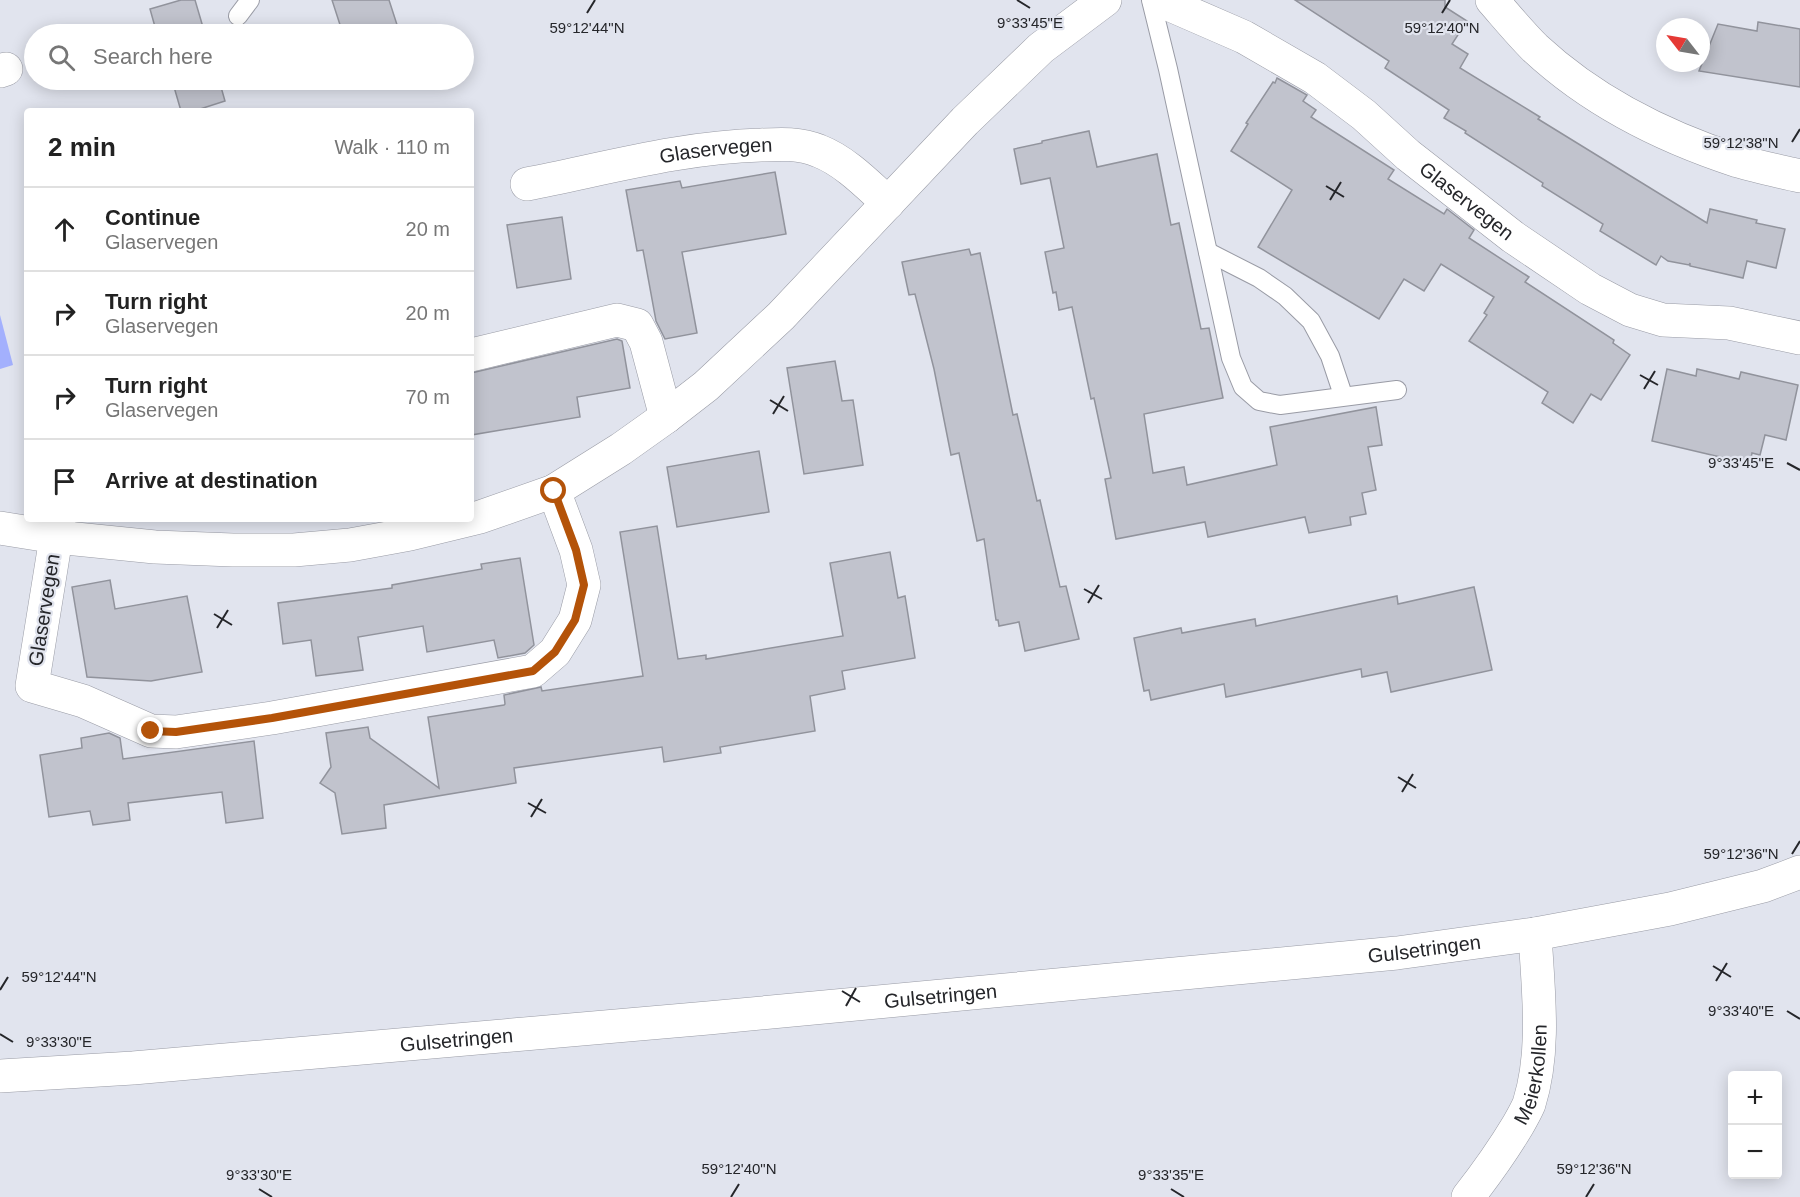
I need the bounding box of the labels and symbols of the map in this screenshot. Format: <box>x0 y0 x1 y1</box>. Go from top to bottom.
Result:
text: 9°33'45"E <box>997 14 1063 31</box>
north arrow <box>1656 18 1710 72</box>
text: 59°12'44"N <box>549 19 625 36</box>
text: 59°12'40"N <box>1404 19 1480 36</box>
street label: Glaservegen <box>658 133 773 167</box>
text: 59°12'38"N <box>1703 134 1779 151</box>
street label: Glaservegen <box>1415 157 1518 244</box>
text: 9°33'45"E <box>1708 454 1774 471</box>
route start <box>540 477 566 503</box>
street label: Glaservegen <box>24 552 64 668</box>
route end <box>137 717 163 743</box>
text: 59°12'36"N <box>1703 845 1779 862</box>
street label: Gulsetringen <box>1367 931 1482 967</box>
text: 59°12'44"N <box>21 968 97 985</box>
street label: Gulsetringen <box>883 980 998 1012</box>
text: 9°33'40"E <box>1708 1002 1774 1019</box>
street label: Gulsetringen <box>399 1024 514 1056</box>
street label: Meierkollen <box>1509 1024 1551 1128</box>
text: 9°33'30"E <box>26 1033 92 1050</box>
text: 59°12'40"N <box>701 1160 777 1177</box>
text: 59°12'36"N <box>1556 1160 1632 1177</box>
text: 9°33'30"E <box>226 1166 292 1183</box>
text: 9°33'35"E <box>1138 1166 1204 1183</box>

